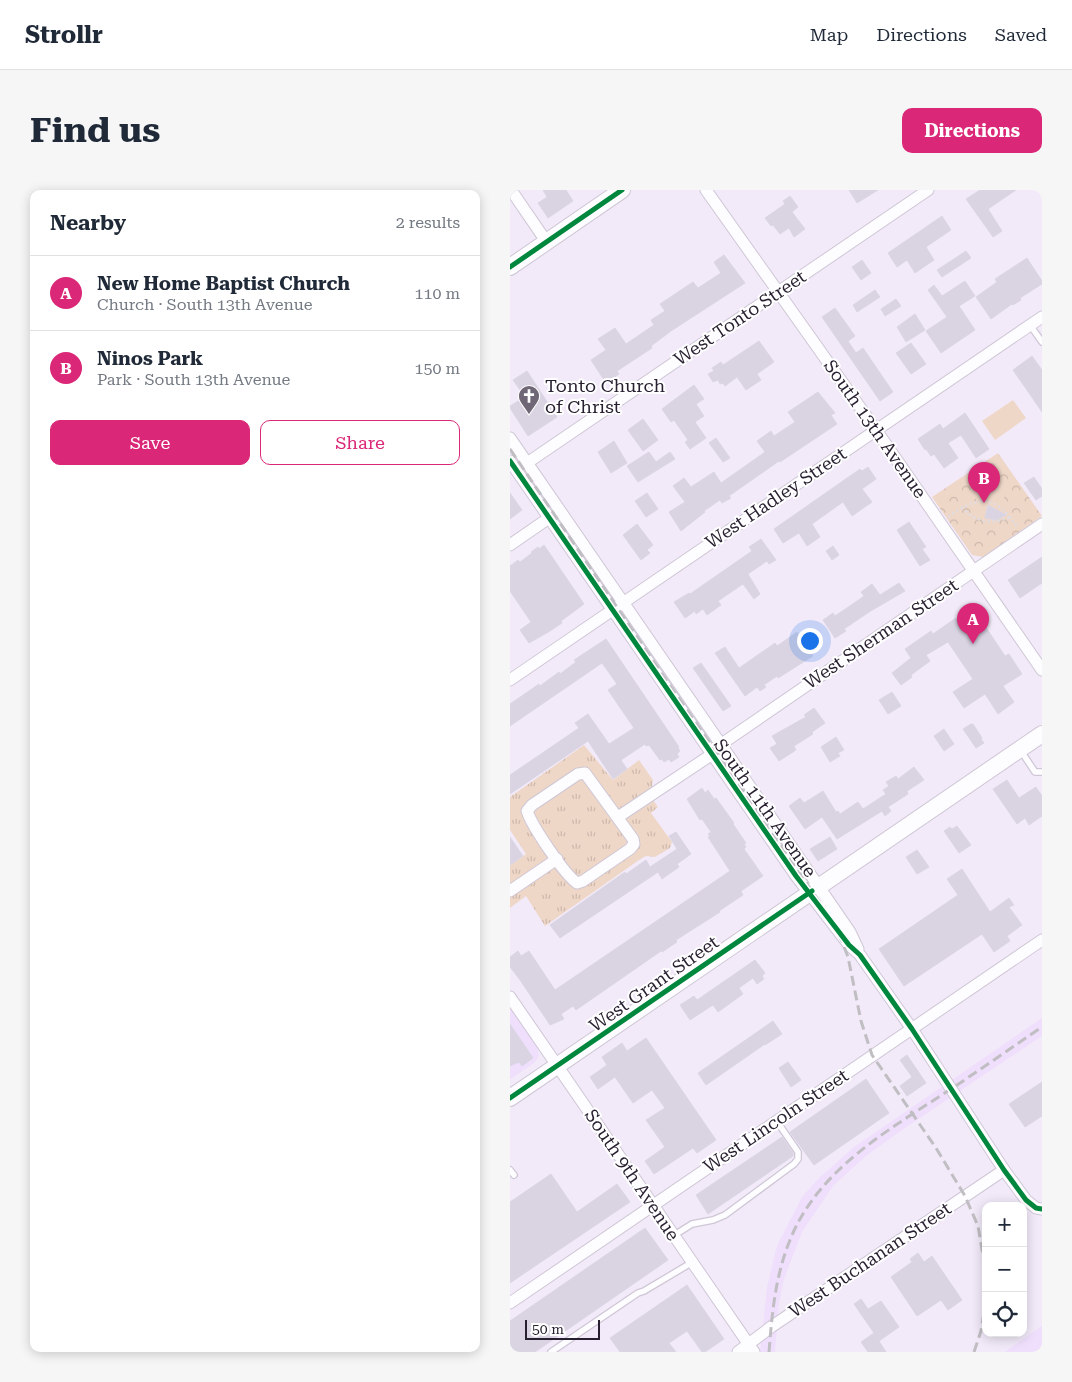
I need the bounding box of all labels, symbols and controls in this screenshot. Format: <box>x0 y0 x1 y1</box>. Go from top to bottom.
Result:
text: Strollr <box>25 21 103 49</box>
text: Map <box>810 24 848 45</box>
text: Directions <box>876 24 967 45</box>
text: Saved <box>995 24 1047 45</box>
button: Directions <box>902 108 1042 153</box>
text: Find us <box>30 110 160 151</box>
text: Nearby <box>50 211 126 235</box>
text: 2 results <box>396 213 460 232</box>
street label: West Tonto Street <box>670 266 810 369</box>
text: New Home Baptist Church <box>97 272 350 295</box>
text: A <box>60 284 72 303</box>
text: 110 m <box>414 284 460 303</box>
text: Church · South 13th Avenue <box>97 295 312 314</box>
text: Ninos Park <box>97 347 203 370</box>
street label: South 13th Avenue <box>820 355 931 502</box>
text: B <box>60 359 72 378</box>
text: 150 m <box>414 359 460 378</box>
text: Park · South 13th Avenue <box>97 370 290 389</box>
place label: Tonto Church of Christ <box>545 375 666 417</box>
church icon: Tonto Church of Christ <box>517 384 541 415</box>
button: Save <box>50 420 250 465</box>
button: Share <box>260 420 460 465</box>
street label: West Hadley Street <box>701 443 850 552</box>
pin: B <box>968 462 1000 503</box>
street label: West Sherman Street <box>800 574 962 693</box>
pin: A <box>957 603 989 644</box>
your location <box>797 628 823 654</box>
street label: South 11th Avenue <box>710 734 821 881</box>
street label: West Grant Street <box>585 931 723 1036</box>
street label: West Lincoln Street <box>699 1064 852 1177</box>
street label: South 9th Avenue <box>581 1105 684 1245</box>
street label: West Buchanan Street <box>785 1197 955 1322</box>
map controls <box>982 1202 1027 1337</box>
button: + <box>982 1202 1027 1247</box>
button: − <box>982 1247 1027 1292</box>
button: locate <box>982 1292 1027 1337</box>
scale bar <box>525 1317 600 1340</box>
text: 50 m <box>532 1321 564 1337</box>

